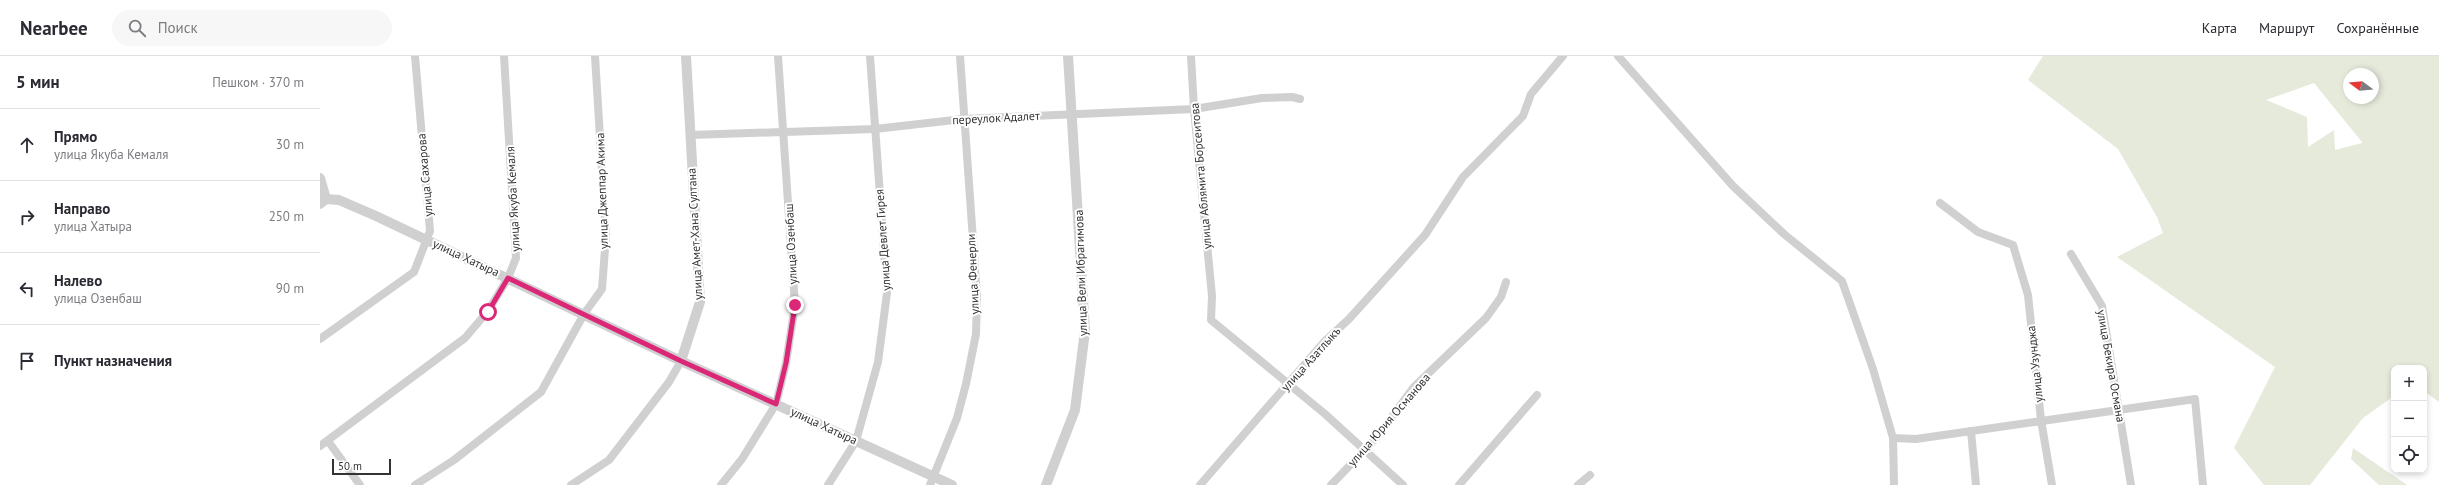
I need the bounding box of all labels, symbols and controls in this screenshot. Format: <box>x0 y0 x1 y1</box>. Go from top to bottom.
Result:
search box <box>112 10 392 46</box>
text: Nearbee <box>20 16 88 40</box>
icon: search <box>126 17 148 39</box>
text: Поиск <box>158 18 198 37</box>
text: Карта <box>2202 19 2237 37</box>
text: Маршрут <box>2259 19 2314 37</box>
text: Сохранённые <box>2336 19 2419 37</box>
north arrow <box>2343 68 2379 104</box>
text: 5 мин <box>16 71 60 93</box>
text: Пешком · 370 m <box>212 74 304 91</box>
street label: улица Аблямита Борсеитова <box>1187 102 1214 250</box>
street label: переулок Адалет <box>952 108 1040 127</box>
text: Прямо <box>54 127 97 146</box>
street label: улица Сахарова <box>413 133 436 217</box>
street label: улица Джеппар Акима <box>592 133 611 249</box>
icon: ahead <box>16 134 38 156</box>
text: 30 m <box>276 136 304 153</box>
text: улица Якуба Кемаля <box>54 146 168 163</box>
street label: улица Якуба Кемаля <box>502 146 523 252</box>
street label: улица Амет-Хана Султана <box>684 168 705 300</box>
street label: улица Девлет Гирея <box>871 189 894 291</box>
text: Направо <box>54 199 110 218</box>
street label: улица Озенбаш <box>781 203 800 285</box>
icon: right <box>16 206 38 228</box>
text: 250 m <box>269 208 304 225</box>
street label: улица Вели Ибрагимова <box>1071 209 1090 337</box>
text: улица Хатыра <box>54 218 132 235</box>
street label: улица Фенерли <box>963 233 982 315</box>
street label: улица Хатыра <box>430 236 502 280</box>
text: Налево <box>54 271 102 290</box>
icon: left <box>16 278 38 300</box>
text: 90 m <box>276 280 304 297</box>
text: улица Озенбаш <box>54 290 142 307</box>
route end <box>786 296 804 314</box>
route start <box>479 303 497 321</box>
street label: улица Бекира Османа <box>2094 308 2129 423</box>
street label: улица Азатлыкъ <box>1278 323 1344 394</box>
street label: улица Узунджа <box>2023 325 2046 403</box>
icon: arrive <box>16 350 38 372</box>
text: Пункт назначения <box>54 351 172 370</box>
map controls <box>2391 365 2427 473</box>
button: + <box>2391 365 2427 401</box>
street label: улица Юрия Османова <box>1344 370 1433 469</box>
button: − <box>2391 401 2427 437</box>
street label: улица Хатыра <box>788 404 860 448</box>
button: locate <box>2391 437 2427 473</box>
scale bar <box>332 457 391 476</box>
text: 50 m <box>338 459 362 473</box>

